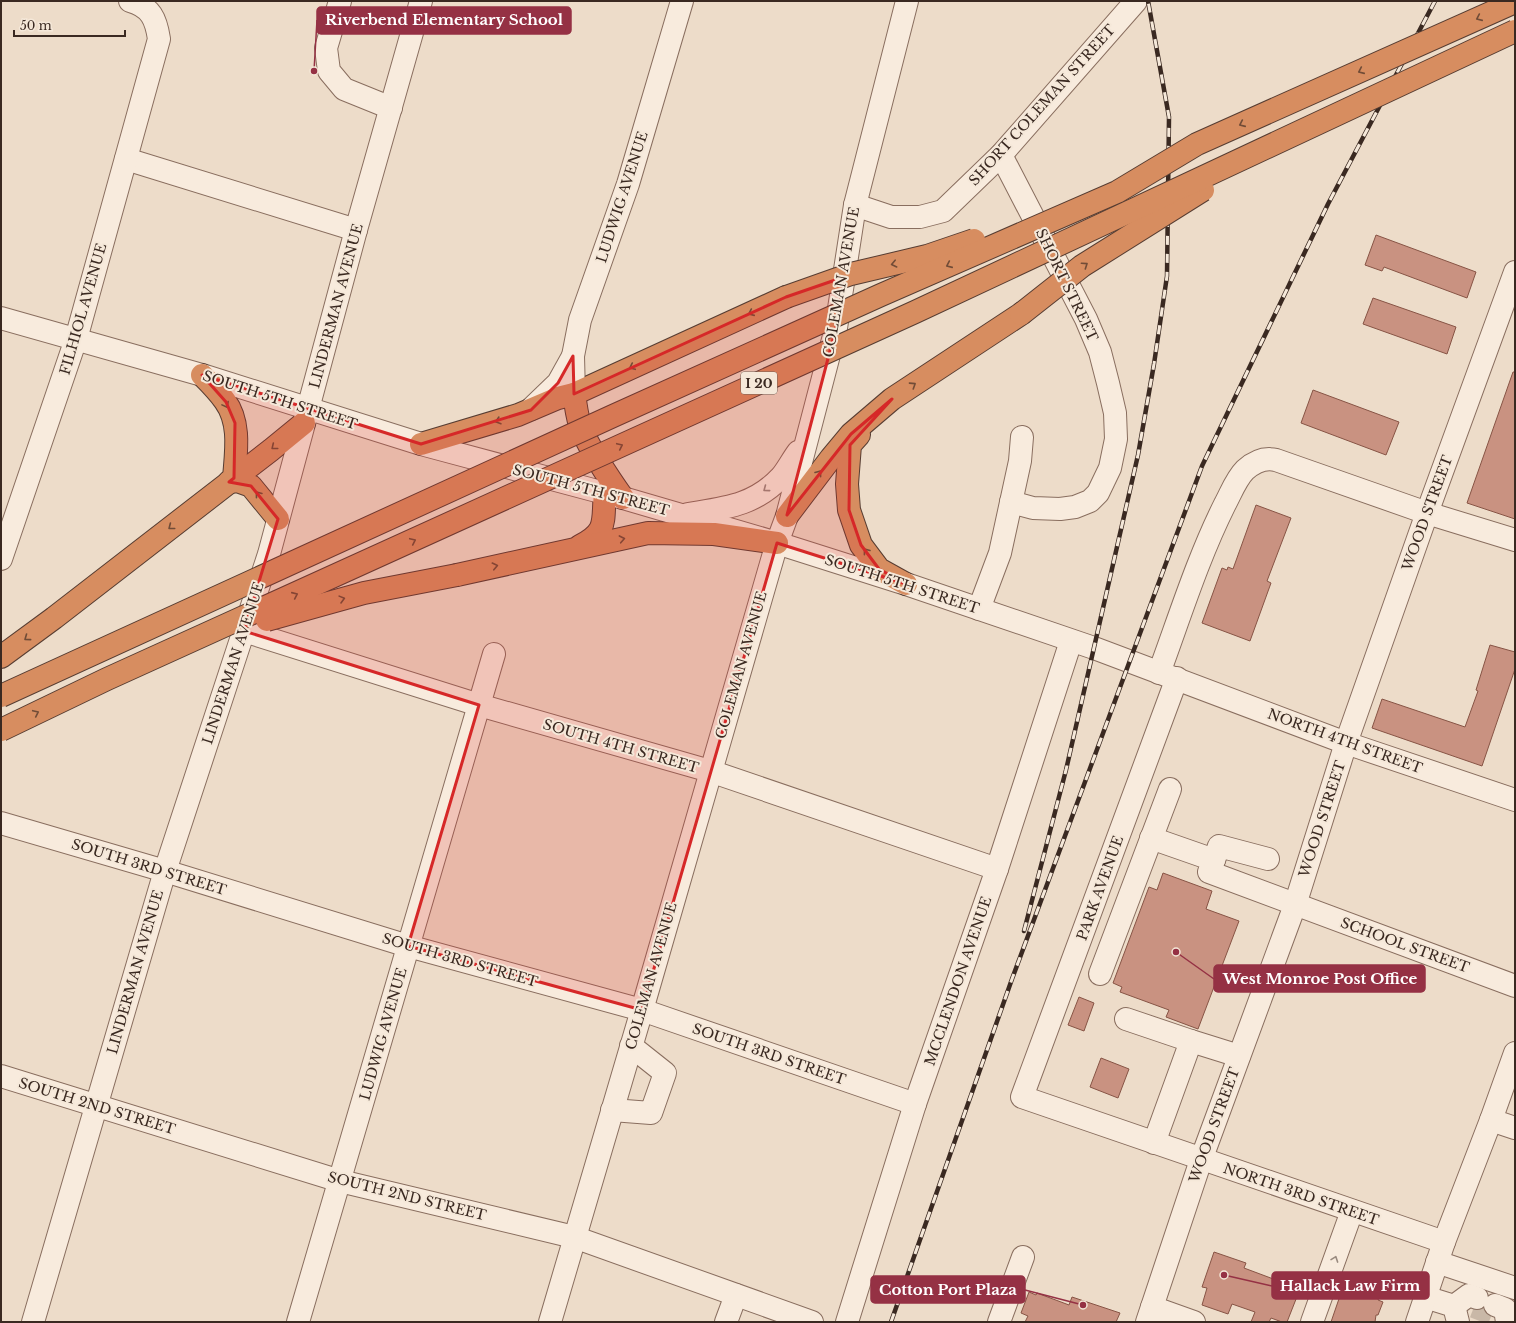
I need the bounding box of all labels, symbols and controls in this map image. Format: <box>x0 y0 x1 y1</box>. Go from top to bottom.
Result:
callout: Riverbend Elementary School <box>317 7 571 34</box>
text: Riverbend Elementary School <box>325 10 564 29</box>
scale bar <box>14 12 125 38</box>
one-way arrow <box>1476 13 1484 21</box>
text: 50 m <box>20 18 52 33</box>
street label: SHORT COLEMAN STREET <box>965 21 1119 189</box>
one-way arrow <box>1357 66 1364 74</box>
one-way arrow <box>1238 119 1245 127</box>
street label: LUDWIG AVENUE <box>592 129 652 265</box>
street label: COLEMAN AVENUE <box>819 205 863 359</box>
street label: LINDERMAN AVENUE <box>305 222 367 390</box>
street label: SHORT STREET <box>1032 226 1102 344</box>
street label: FILHIOL AVENUE <box>56 241 110 377</box>
one-way arrow <box>891 259 897 267</box>
one-way arrow <box>945 260 953 268</box>
one-way arrow <box>1081 262 1088 269</box>
one-way arrow <box>747 308 755 316</box>
one-way arrow <box>629 362 637 370</box>
street label: SOUTH 5TH STREET <box>201 367 359 433</box>
road number: I 20 <box>741 372 777 394</box>
one-way arrow <box>909 382 916 390</box>
one-way arrow <box>222 401 229 408</box>
one-way arrow <box>495 417 502 425</box>
one-way arrow <box>271 443 278 450</box>
one-way arrow <box>616 443 624 451</box>
street label: WOOD STREET <box>1397 453 1456 574</box>
street label: SOUTH 5TH STREET <box>511 460 671 520</box>
one-way arrow <box>814 471 821 478</box>
one-way arrow <box>764 485 771 492</box>
one-way arrow <box>255 491 262 498</box>
one-way arrow <box>168 522 175 529</box>
one-way arrow <box>619 535 625 543</box>
one-way arrow <box>408 538 416 546</box>
one-way arrow <box>863 549 870 556</box>
street label: SOUTH 5TH STREET <box>823 551 981 617</box>
one-way arrow <box>492 563 498 571</box>
street label: LINDERMAN AVENUE <box>198 579 268 747</box>
street label: COLEMAN AVENUE <box>711 589 771 741</box>
one-way arrow <box>290 592 298 600</box>
one-way arrow <box>338 595 345 604</box>
one-way arrow <box>25 633 32 640</box>
street label: NORTH 4TH STREET <box>1265 705 1425 777</box>
one-way arrow <box>32 710 40 718</box>
street label: SOUTH 4TH STREET <box>541 715 701 777</box>
street label: WOOD STREET <box>1294 758 1349 881</box>
street label: PARK AVENUE <box>1073 833 1127 943</box>
street label: SOUTH 3RD STREET <box>69 835 229 899</box>
street label: LINDERMAN AVENUE <box>103 888 167 1056</box>
street label: MCCLENDON AVENUE <box>921 894 995 1068</box>
street label: COLEMAN AVENUE <box>621 900 681 1052</box>
street label: SCHOOL STREET <box>1338 913 1472 977</box>
street label: SOUTH 3RD STREET <box>380 929 540 991</box>
callout: West Monroe Post Office <box>1214 965 1425 992</box>
street label: LUDWIG AVENUE <box>355 966 411 1102</box>
text: West Monroe Post Office <box>1222 969 1417 988</box>
street label: SOUTH 3RD STREET <box>690 1019 848 1089</box>
street label: WOOD STREET <box>1184 1065 1243 1186</box>
street label: SOUTH 2ND STREET <box>17 1074 177 1138</box>
street label: NORTH 3RD STREET <box>1221 1159 1381 1229</box>
street label: SOUTH 2ND STREET <box>326 1168 488 1224</box>
one-way arrow <box>1330 1256 1338 1263</box>
callout: Hallack Law Firm <box>1272 1272 1429 1299</box>
callout: Cotton Port Plaza <box>871 1276 1025 1303</box>
text: Hallack Law Firm <box>1280 1276 1421 1295</box>
text: Cotton Port Plaza <box>879 1280 1017 1299</box>

